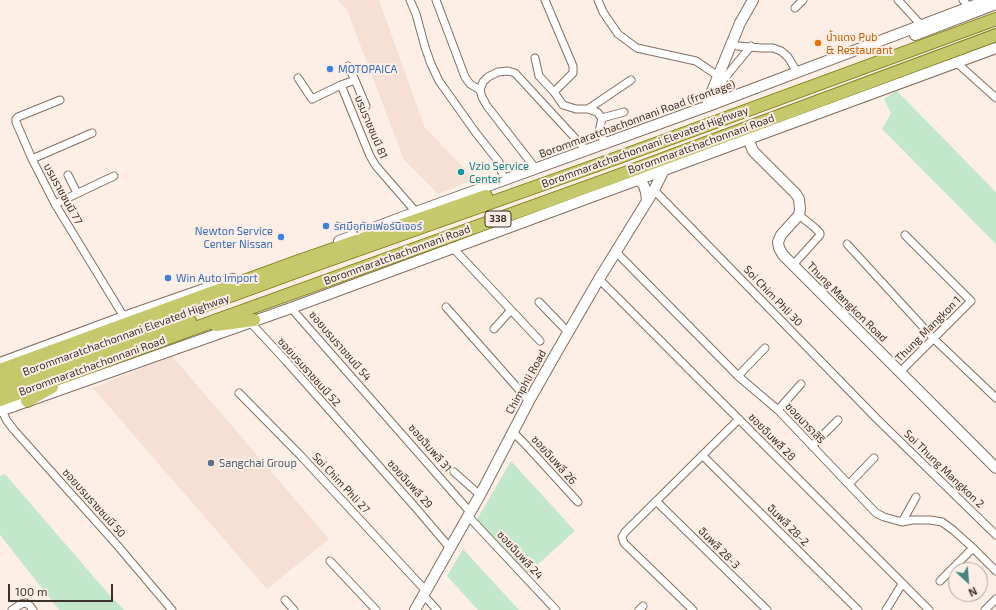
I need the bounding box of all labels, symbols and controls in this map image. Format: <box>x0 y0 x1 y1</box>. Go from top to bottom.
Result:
place label: น้ำแดง Pub & Restaurant <box>826 30 893 56</box>
marker: น้ำแดง Pub & Restaurant <box>813 38 823 48</box>
place label: MOTOPAICA <box>338 62 397 76</box>
marker: MOTOPAICA <box>325 64 335 74</box>
street label: Borommaratchachonnani Road (frontage) <box>537 77 737 161</box>
street label: บรมราชชนนี 81 <box>352 93 390 161</box>
street label: Borommaratchachonnani Elevated Highway <box>540 103 750 191</box>
street label: Borommaratchachonnani Road <box>626 111 776 177</box>
place label: Vzio Service Center <box>469 159 529 185</box>
street label: บรมราชชนนี 77 <box>41 161 85 227</box>
marker: Vzio Service Center <box>456 167 466 177</box>
road number: 338 <box>485 211 511 227</box>
place label: รัศมีอุทัยเฟอร์นิเจอร์ <box>334 219 422 233</box>
marker: รัศมีอุทัยเฟอร์นิเจอร์ <box>321 221 331 231</box>
street label: Borommaratchachonnani Road <box>322 222 472 288</box>
place label: Newton Service Center Nissan <box>195 224 273 250</box>
marker: Newton Service Center Nissan <box>276 232 286 242</box>
street label: Thung Mangkon Road <box>804 259 890 345</box>
street label: Soi Chim Phli 30 <box>741 263 805 329</box>
place label: Win Auto Import <box>176 271 258 285</box>
marker: Win Auto Import <box>163 273 173 283</box>
street label: Borommaratchachonnani Elevated Highway <box>21 291 231 379</box>
street label: Thung Mangkon 1 <box>893 294 963 364</box>
street label: ซอยบรมราชชนนี 54 <box>306 308 374 384</box>
street label: Borommaratchachonnani Road <box>17 333 167 399</box>
street label: ซอยบรมราชชนนี 52 <box>275 335 343 409</box>
street label: Chimphli Road <box>503 347 549 417</box>
street label: ซอยนาราสิริ <box>782 400 828 446</box>
street label: ซอยฉิมพลี 28 <box>746 411 798 463</box>
street label: ซอยฉิมพลี 31 <box>406 421 454 475</box>
street label: Soi Thung Mangkon 2 <box>901 427 987 511</box>
street label: ซอยฉิมพลี 26 <box>529 433 579 487</box>
street label: Soi Chim Phli 27 <box>309 450 373 516</box>
place label: Sangchai Group <box>219 456 297 470</box>
street label: ซอยฉิมพลี 29 <box>385 457 435 511</box>
marker: Sangchai Group <box>206 458 216 468</box>
street label: ซอยบรมราชชนนี 50 <box>60 466 128 540</box>
street label: ฉิมพลี 28-2 <box>764 501 812 549</box>
street label: ฉิมพลี 28-3 <box>695 524 743 572</box>
street label: ซอยฉิมพลี 24 <box>494 528 546 582</box>
north arrow <box>948 562 988 602</box>
scale bar <box>10 576 115 602</box>
text: 100 m <box>15 584 47 598</box>
text: N <box>967 585 979 600</box>

